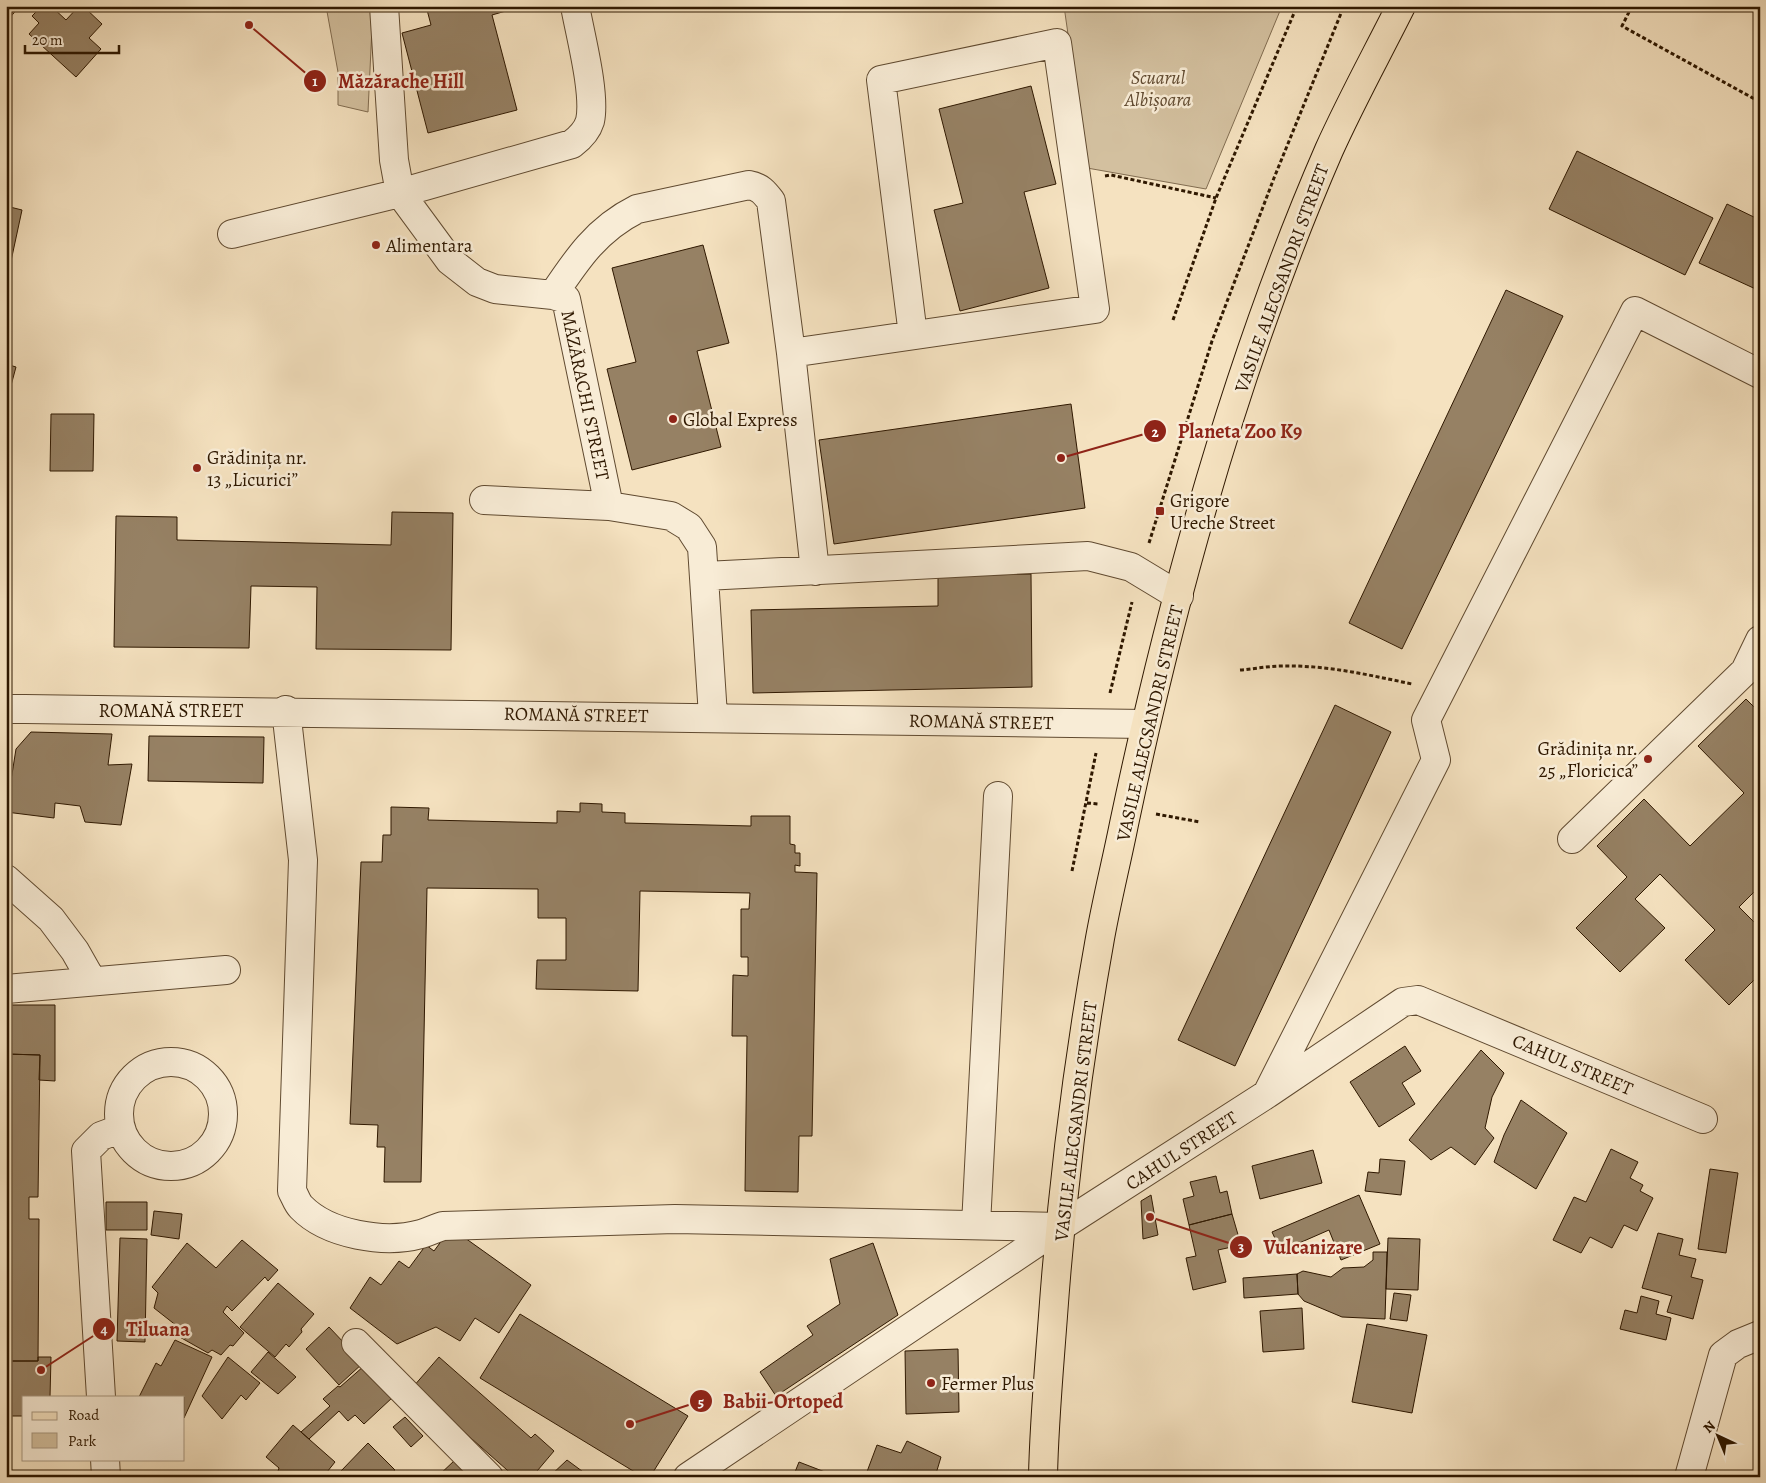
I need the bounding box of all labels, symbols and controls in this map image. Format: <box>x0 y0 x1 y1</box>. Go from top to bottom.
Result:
scale bar <box>25 22 119 54</box>
text: 20 m <box>32 30 63 50</box>
callout: Măzărache Hill <box>303 63 474 98</box>
park label: Scuarul Albișoara <box>1124 65 1192 113</box>
text: Măzărache Hill <box>338 68 465 95</box>
text: 1 <box>312 71 318 91</box>
street label: VASILE ALECSANDRI STREET <box>1228 160 1336 397</box>
place label: Alimentara <box>385 233 473 259</box>
marker: Alimentara <box>370 239 382 251</box>
street label: MĂZĂRACHI STREET <box>554 308 616 483</box>
place label: Global Express <box>683 407 798 433</box>
marker: Global Express <box>667 413 679 425</box>
callout: Planeta Zoo K9 <box>1143 414 1312 449</box>
text: Planeta Zoo K9 <box>1178 418 1302 445</box>
text: 2 <box>1151 422 1159 442</box>
place label: Grădinița nr. 13 „Licurici” <box>207 445 307 493</box>
marker: Grădinița nr. 13 „Licurici” <box>191 462 203 474</box>
place label: Grigore Ureche Street <box>1170 488 1275 536</box>
marker: Grigore Ureche Street <box>1154 505 1166 517</box>
street label: VASILE ALECSANDRI STREET <box>1110 602 1190 845</box>
street label: ROMANĂ STREET <box>99 698 244 724</box>
street label: ROMANĂ STREET <box>503 701 649 729</box>
street label: ROMANĂ STREET <box>908 708 1054 736</box>
place label: Grădinița nr. 25 „Floricica” <box>1538 736 1638 784</box>
marker: Grădinița nr. 25 „Floricica” <box>1642 753 1654 765</box>
street label: VASILE ALECSANDRI STREET <box>1048 999 1104 1244</box>
street label: CAHUL STREET <box>1508 1028 1637 1102</box>
street label: CAHUL STREET <box>1121 1105 1243 1197</box>
callout: Vulcanizare <box>1228 1229 1372 1264</box>
text: Vulcanizare <box>1263 1234 1363 1261</box>
text: 3 <box>1238 1237 1244 1257</box>
callout: Tiluana <box>91 1312 200 1347</box>
text: Tiluana <box>126 1316 190 1343</box>
text: 4 <box>100 1319 108 1339</box>
place label: Fermer Plus <box>941 1371 1034 1397</box>
marker: Fermer Plus <box>925 1377 937 1389</box>
callout: Babii-Ortoped <box>688 1384 854 1419</box>
text: Babii-Ortoped <box>723 1388 844 1415</box>
text: 5 <box>698 1392 704 1412</box>
legend <box>22 1396 185 1460</box>
text: Road <box>68 1405 100 1425</box>
north arrow <box>1694 1410 1744 1460</box>
text: N <box>1699 1417 1720 1437</box>
text: Park <box>68 1431 97 1451</box>

